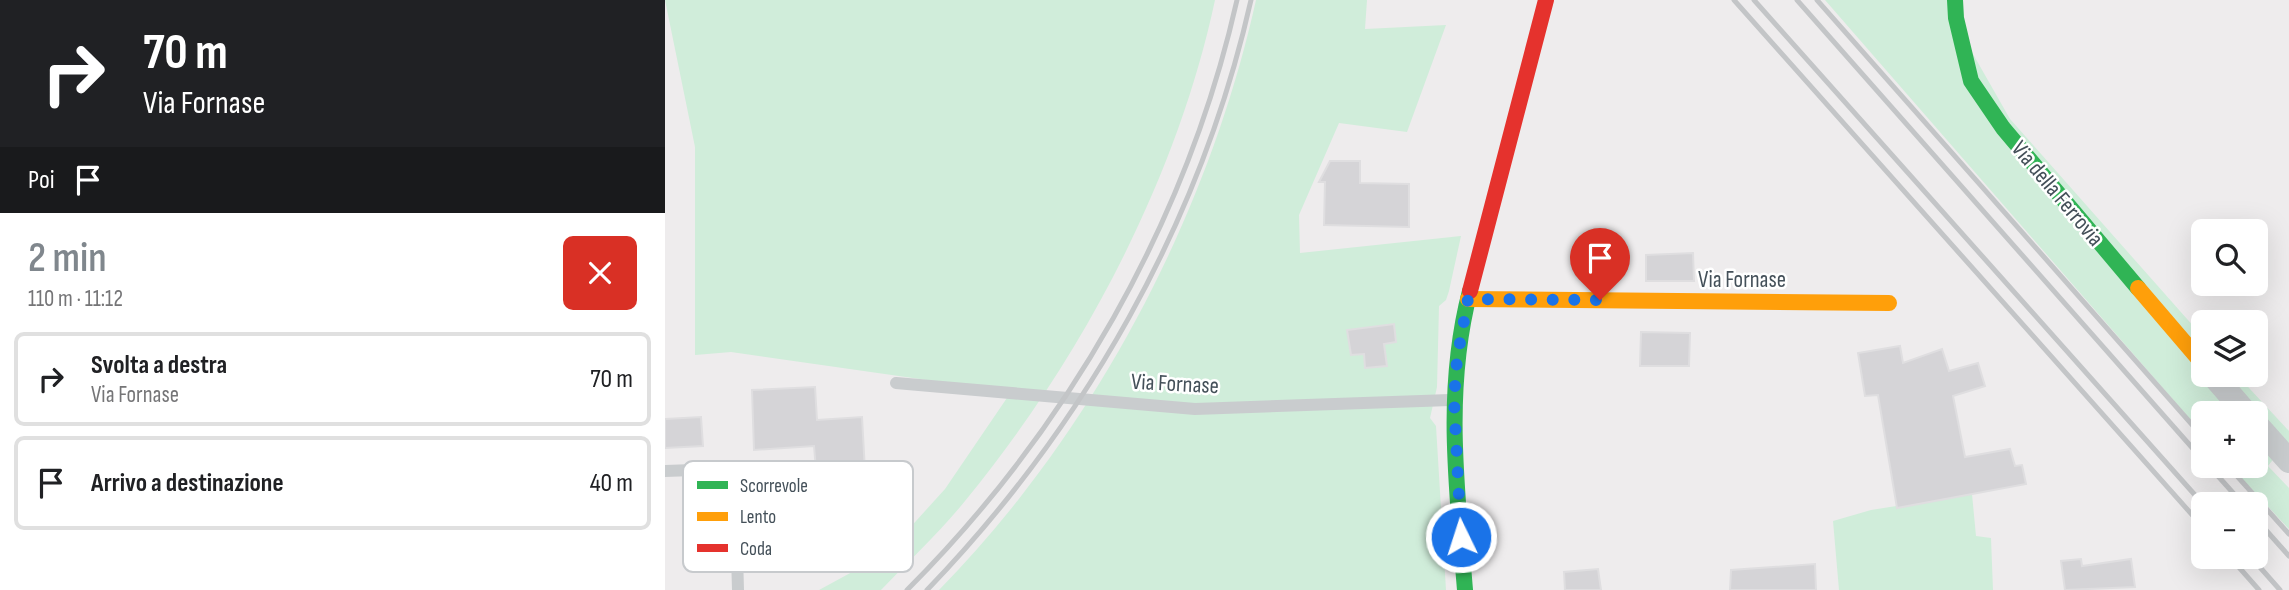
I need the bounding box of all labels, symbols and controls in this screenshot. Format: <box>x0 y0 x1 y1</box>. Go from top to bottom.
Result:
text: 70 m <box>143 24 228 83</box>
icon: right <box>28 28 119 119</box>
text: Via Fornase <box>143 84 265 123</box>
street label: Via della Ferrovia <box>2005 135 2109 252</box>
icon: arrive <box>69 161 107 199</box>
text: Poi <box>28 165 55 196</box>
map controls <box>2191 219 2268 569</box>
button: search <box>2191 219 2268 296</box>
pin <box>1570 228 1630 300</box>
text: 2 min <box>28 233 107 284</box>
button: close <box>563 236 637 310</box>
icon: arrive <box>1581 239 1619 277</box>
street label: Via Fornase <box>1698 266 1786 294</box>
text: 110 m · 11:12 <box>28 285 123 313</box>
button: layers <box>2191 310 2268 387</box>
text: Svolta a destra <box>91 350 227 381</box>
icon: right <box>32 360 70 398</box>
text: 70 m <box>590 364 633 395</box>
street label: Via Fornase <box>1130 368 1220 400</box>
text: Via Fornase <box>91 381 179 409</box>
button: + <box>2191 401 2268 478</box>
legend <box>683 461 913 572</box>
icon: arrive <box>32 464 70 502</box>
text: Arrivo a destinazione <box>91 468 284 499</box>
text: 40 m <box>590 468 633 499</box>
text: Scorrevole <box>740 475 808 498</box>
button: − <box>2191 492 2268 569</box>
position arrow <box>1424 500 1498 574</box>
text: Lento <box>740 506 776 529</box>
text: Coda <box>740 538 772 561</box>

